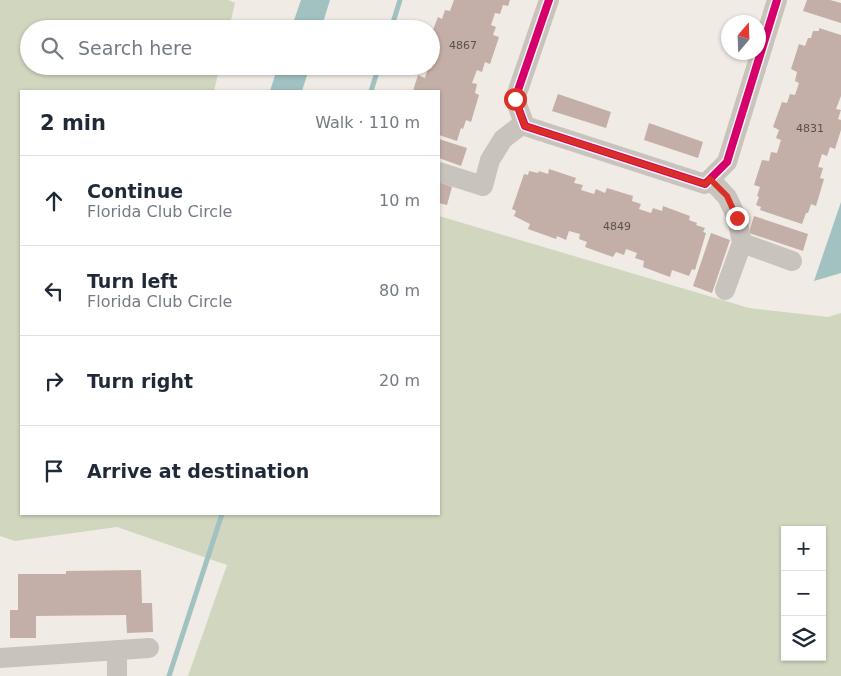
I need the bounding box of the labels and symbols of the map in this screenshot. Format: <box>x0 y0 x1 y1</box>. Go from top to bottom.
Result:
north arrow <box>721 15 766 60</box>
house number: 4867 <box>449 39 477 52</box>
route start <box>504 88 527 111</box>
house number: 4831 <box>796 122 824 135</box>
route end <box>726 207 749 230</box>
house number: 4849 <box>603 220 631 233</box>

